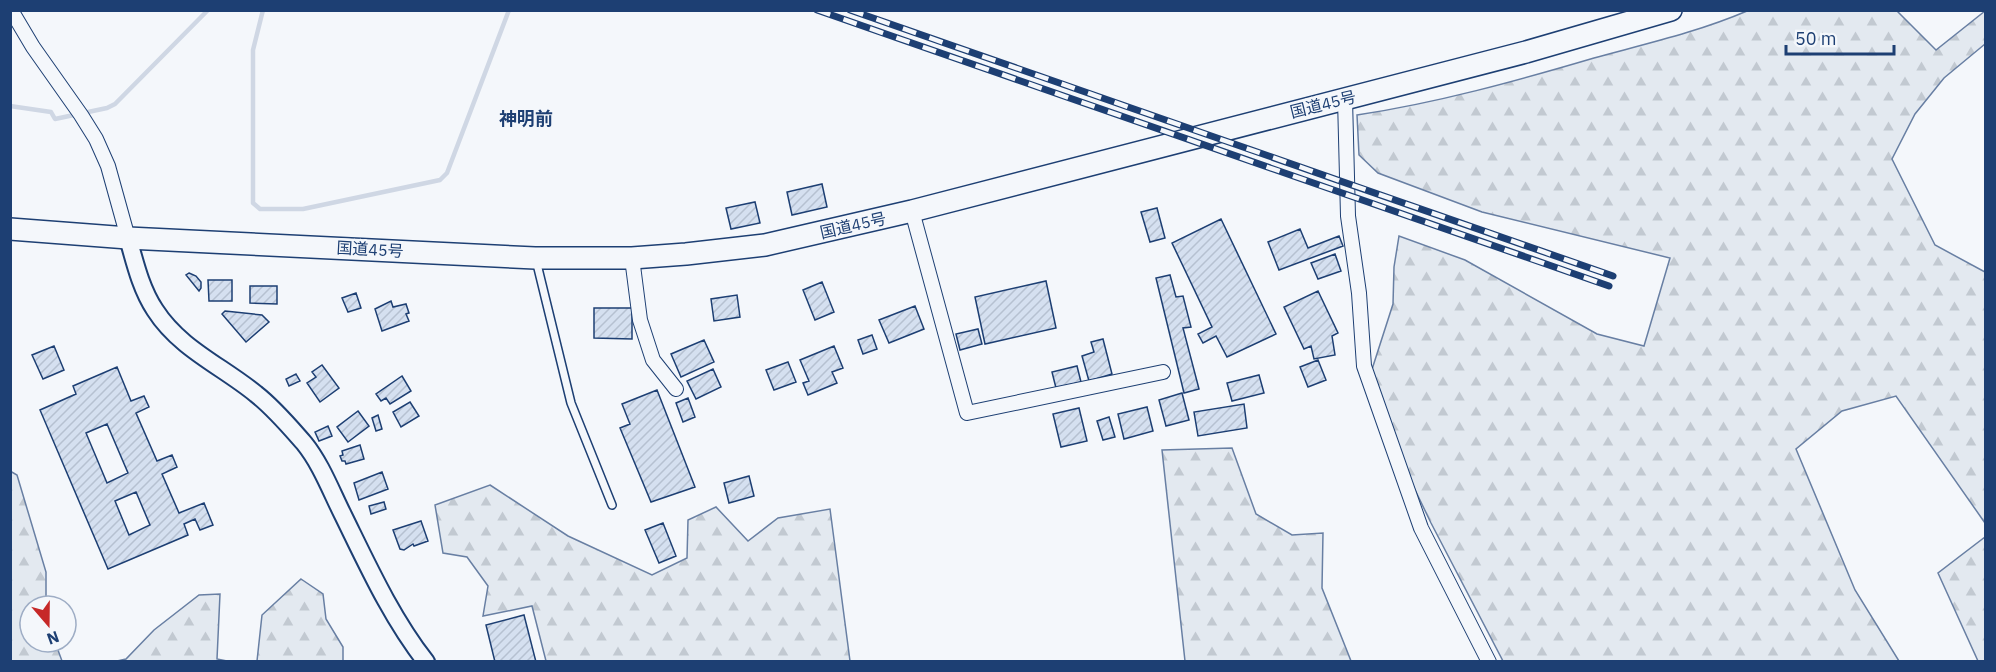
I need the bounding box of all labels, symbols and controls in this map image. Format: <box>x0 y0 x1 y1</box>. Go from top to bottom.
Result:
scale bar <box>1786 18 1894 56</box>
text: 50 m <box>1795 27 1837 50</box>
street label: 国道45号 <box>1288 86 1358 122</box>
district label: 神明前 <box>499 107 553 130</box>
street label: 国道45号 <box>818 208 888 242</box>
street label: 国道45号 <box>336 237 404 261</box>
north arrow <box>18 594 78 654</box>
text: N <box>44 627 62 649</box>

